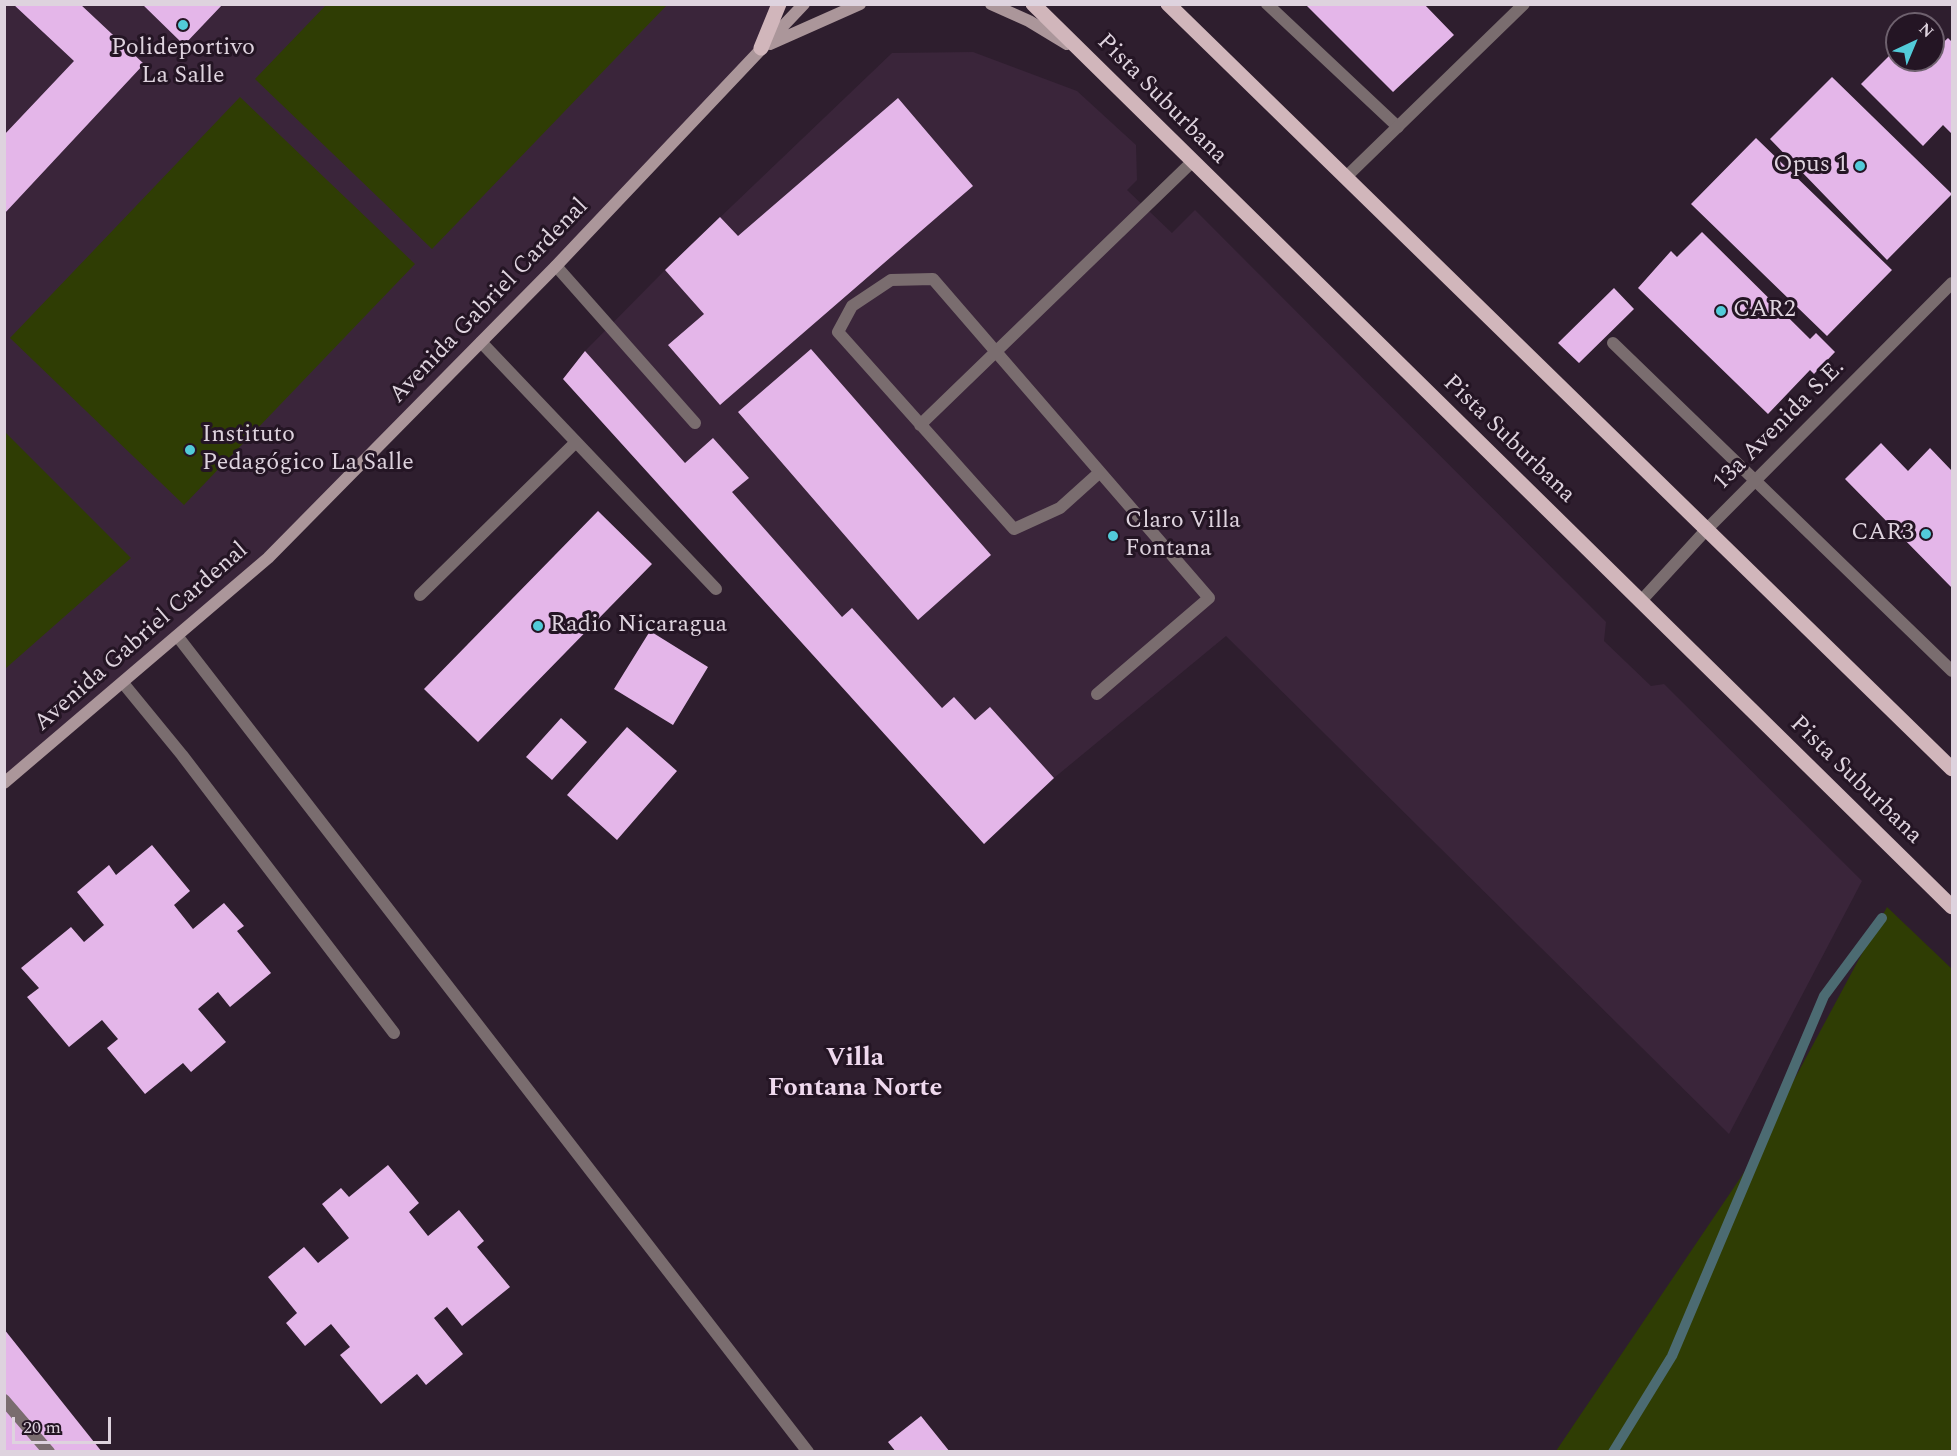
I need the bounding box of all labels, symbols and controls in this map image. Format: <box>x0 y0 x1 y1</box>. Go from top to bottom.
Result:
north arrow <box>1885 12 1945 72</box>
text: N <box>1913 17 1939 44</box>
marker: Polideportivo La Salle <box>176 18 190 32</box>
street label: Pista Suburbana <box>1090 29 1232 171</box>
place label: Polideportivo La Salle <box>111 35 255 91</box>
place label: Opus 1 <box>1773 152 1848 180</box>
marker: Opus 1 <box>1853 159 1867 173</box>
street label: Avenida Gabriel Cardenal <box>384 193 596 411</box>
place label: CAR2 <box>1733 297 1796 325</box>
marker: CAR2 <box>1714 304 1728 318</box>
street label: 13a Avenida S.E. <box>1708 354 1852 498</box>
street label: Pista Suburbana <box>1436 370 1580 510</box>
place label: Instituto Pedagógico La Salle <box>202 422 414 478</box>
marker: Instituto Pedagógico La Salle <box>183 443 197 457</box>
place label: Claro Villa Fontana <box>1125 508 1241 564</box>
place label: CAR3 <box>1851 520 1914 548</box>
marker: CAR3 <box>1919 527 1933 541</box>
marker: Claro Villa Fontana <box>1106 529 1120 543</box>
street label: Avenida Gabriel Cardenal <box>29 537 255 739</box>
place label: Radio Nicaragua <box>550 612 727 640</box>
marker: Radio Nicaragua <box>531 619 545 633</box>
street label: Pista Suburbana <box>1783 711 1927 851</box>
district label: Villa Fontana Norte <box>768 1044 942 1106</box>
scale bar <box>15 1405 114 1443</box>
text: 20 m <box>23 1414 61 1441</box>

